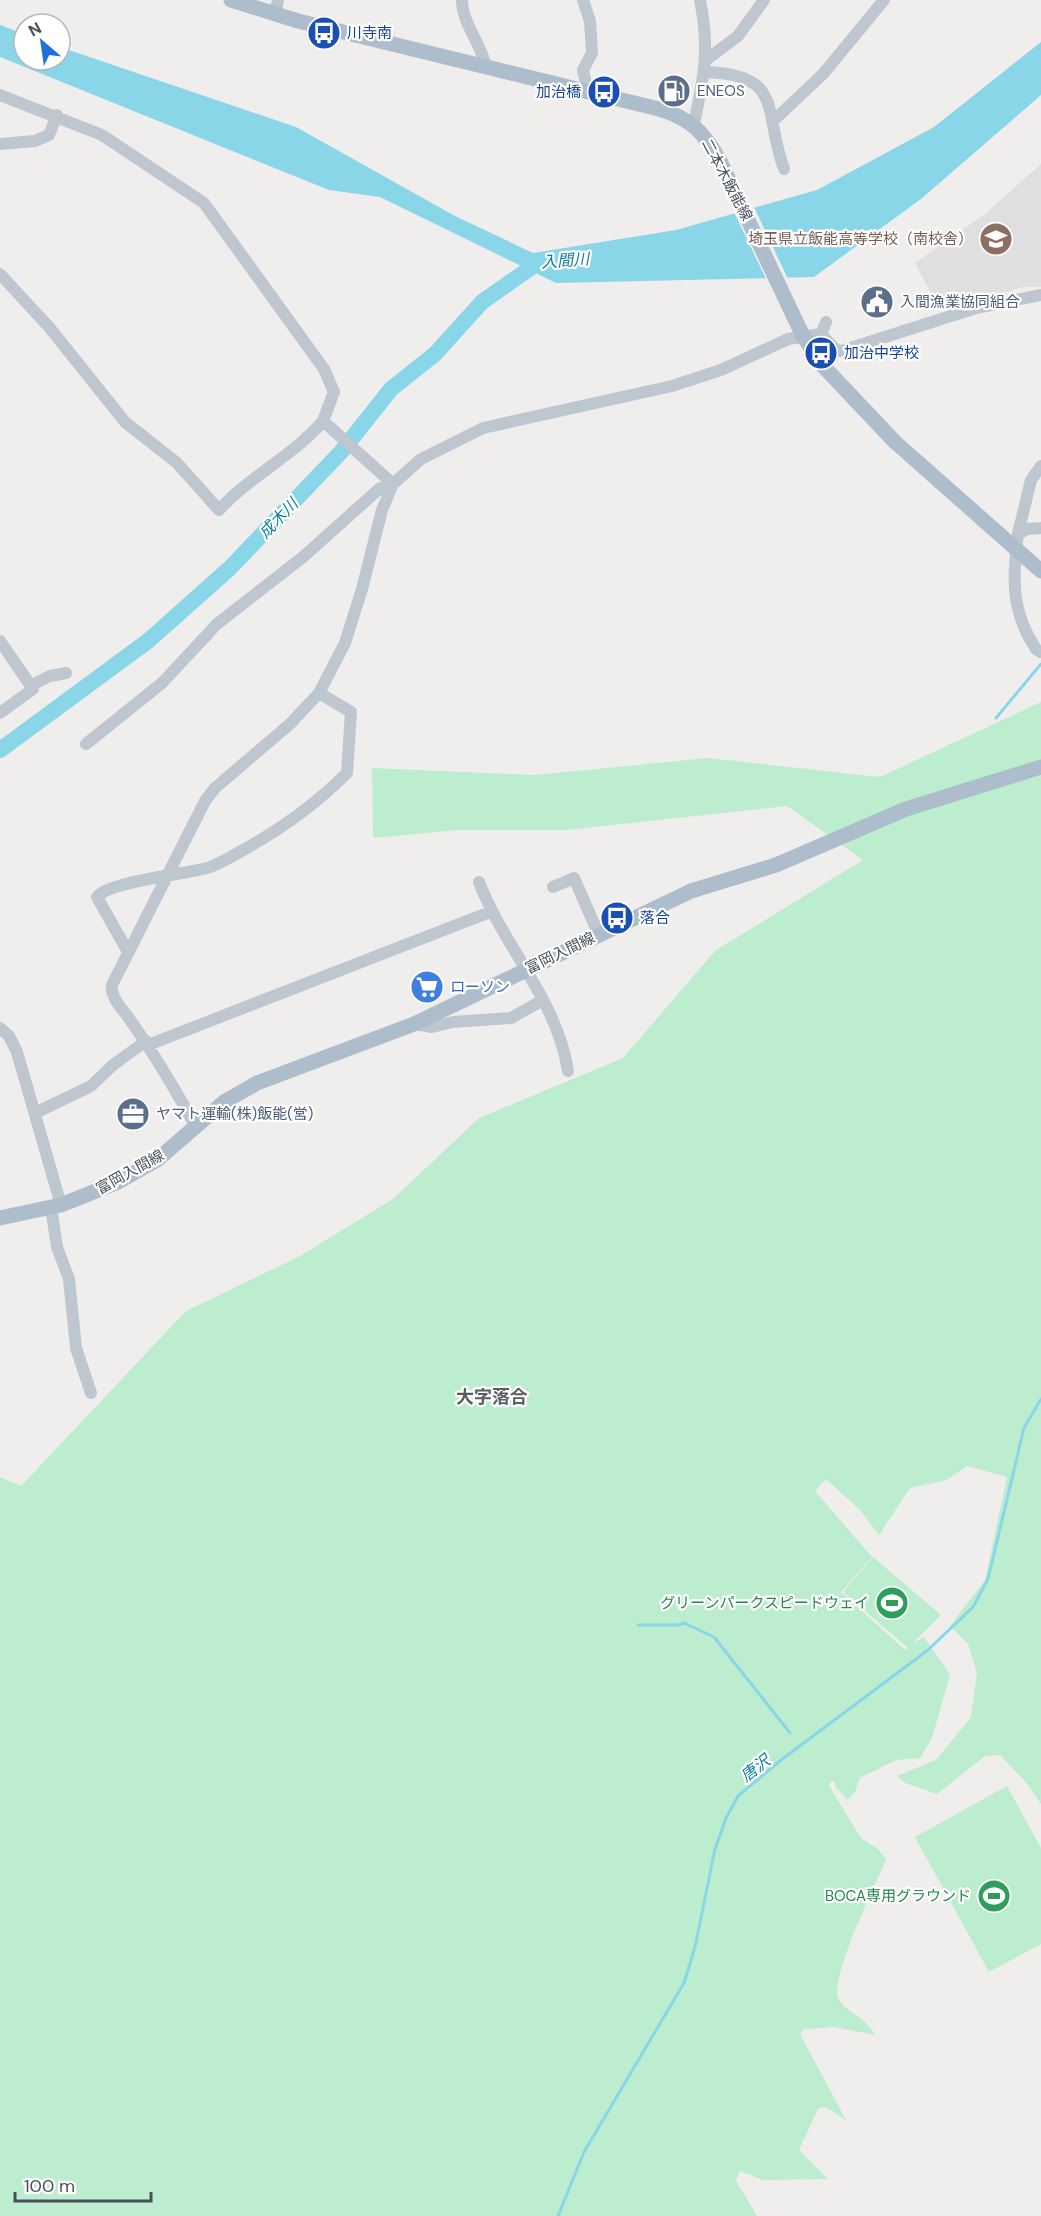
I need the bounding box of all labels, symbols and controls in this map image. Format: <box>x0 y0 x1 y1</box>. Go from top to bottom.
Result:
north arrow <box>12 12 72 72</box>
bus stop icon: 川寺南 <box>306 15 342 51</box>
text: N <box>25 17 45 41</box>
place label: 川寺南 <box>347 23 392 43</box>
fuel station icon: ENEOS <box>656 73 692 109</box>
bus stop icon: 加治橋 <box>586 74 622 110</box>
place label: ENEOS <box>697 81 745 101</box>
place label: 加治橋 <box>536 82 581 102</box>
street label: 二本木飯能線 <box>697 136 757 224</box>
school or university icon: 埼玉県立飯能高等学校（南校舎） <box>978 221 1014 257</box>
place label: 埼玉県立飯能高等学校（南校舎） <box>748 229 973 249</box>
water label: 入間川 <box>540 248 592 273</box>
public building icon: 入間漁業協同組合 <box>859 284 895 320</box>
place label: 入間漁業協同組合 <box>900 292 1020 312</box>
bus stop icon: 加治中学校 <box>803 335 839 371</box>
place label: 加治中学校 <box>844 343 919 363</box>
water label: 成木川 <box>254 492 304 543</box>
bus stop icon: 落合 <box>599 900 635 936</box>
place label: 落合 <box>640 908 670 928</box>
street label: 富岡入間線 <box>522 928 598 978</box>
supermarket icon: ローソン <box>409 969 445 1005</box>
place label: ローソン <box>450 977 510 997</box>
office icon: ヤマト運輸(株)飯能(営) <box>115 1096 151 1132</box>
place label: ヤマト運輸(株)飯能(営) <box>156 1104 313 1124</box>
street label: 富岡入間線 <box>92 1145 168 1199</box>
district label: 大字落合 <box>456 1385 528 1409</box>
sports icon: グリーンパークスピードウェイ <box>874 1585 910 1621</box>
place label: グリーンパークスピードウェイ <box>660 1593 869 1613</box>
water label: 唐沢 <box>736 1749 776 1787</box>
sports icon: BOCA専用グラウンド <box>976 1878 1012 1914</box>
place label: BOCA専用グラウンド <box>825 1886 971 1906</box>
scale bar <box>15 2165 152 2203</box>
text: 100 m <box>24 2174 75 2198</box>

